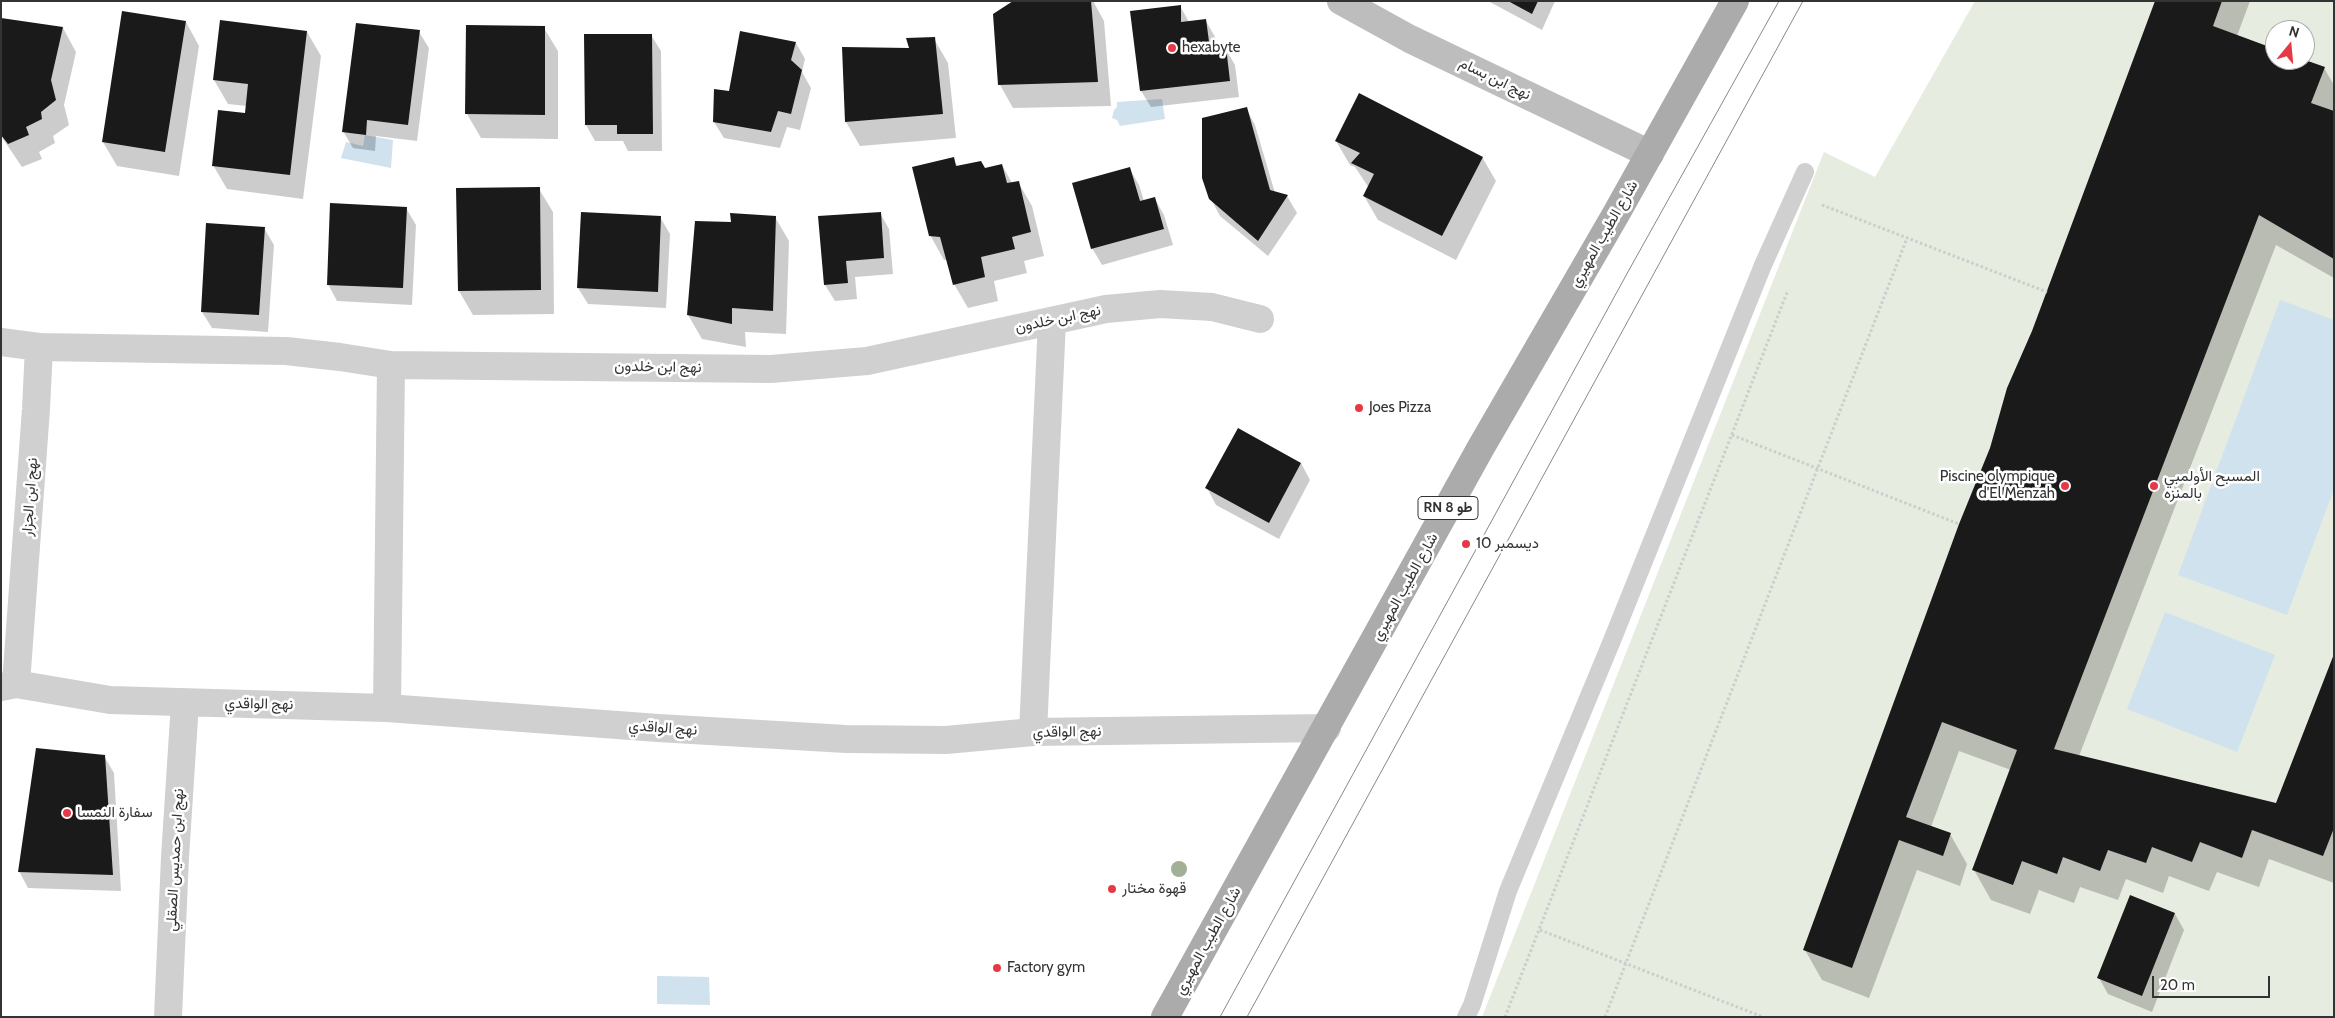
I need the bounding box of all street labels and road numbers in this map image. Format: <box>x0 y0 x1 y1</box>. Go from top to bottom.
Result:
street label: نهج ابن بسام <box>1456 54 1534 104</box>
street label: شارع الطيب المهيري <box>1566 177 1642 291</box>
street label: نهج ابن خلدون <box>1014 301 1102 337</box>
street label: نهج ابن خلدون <box>614 357 702 377</box>
street label: نهج ابن الجزار <box>18 457 42 537</box>
road number: RN 8 طو <box>1418 496 1478 520</box>
street label: شارع الطيب المهيري <box>1368 530 1442 644</box>
street label: نهج الواقدي <box>224 694 294 714</box>
street label: نهج الواقدي <box>628 717 698 739</box>
street label: نهج الواقدي <box>1032 722 1102 742</box>
street label: نهج ابن حمديس الصقلي <box>162 788 188 932</box>
street label: شارع الطيب المهيري <box>1171 884 1245 998</box>

